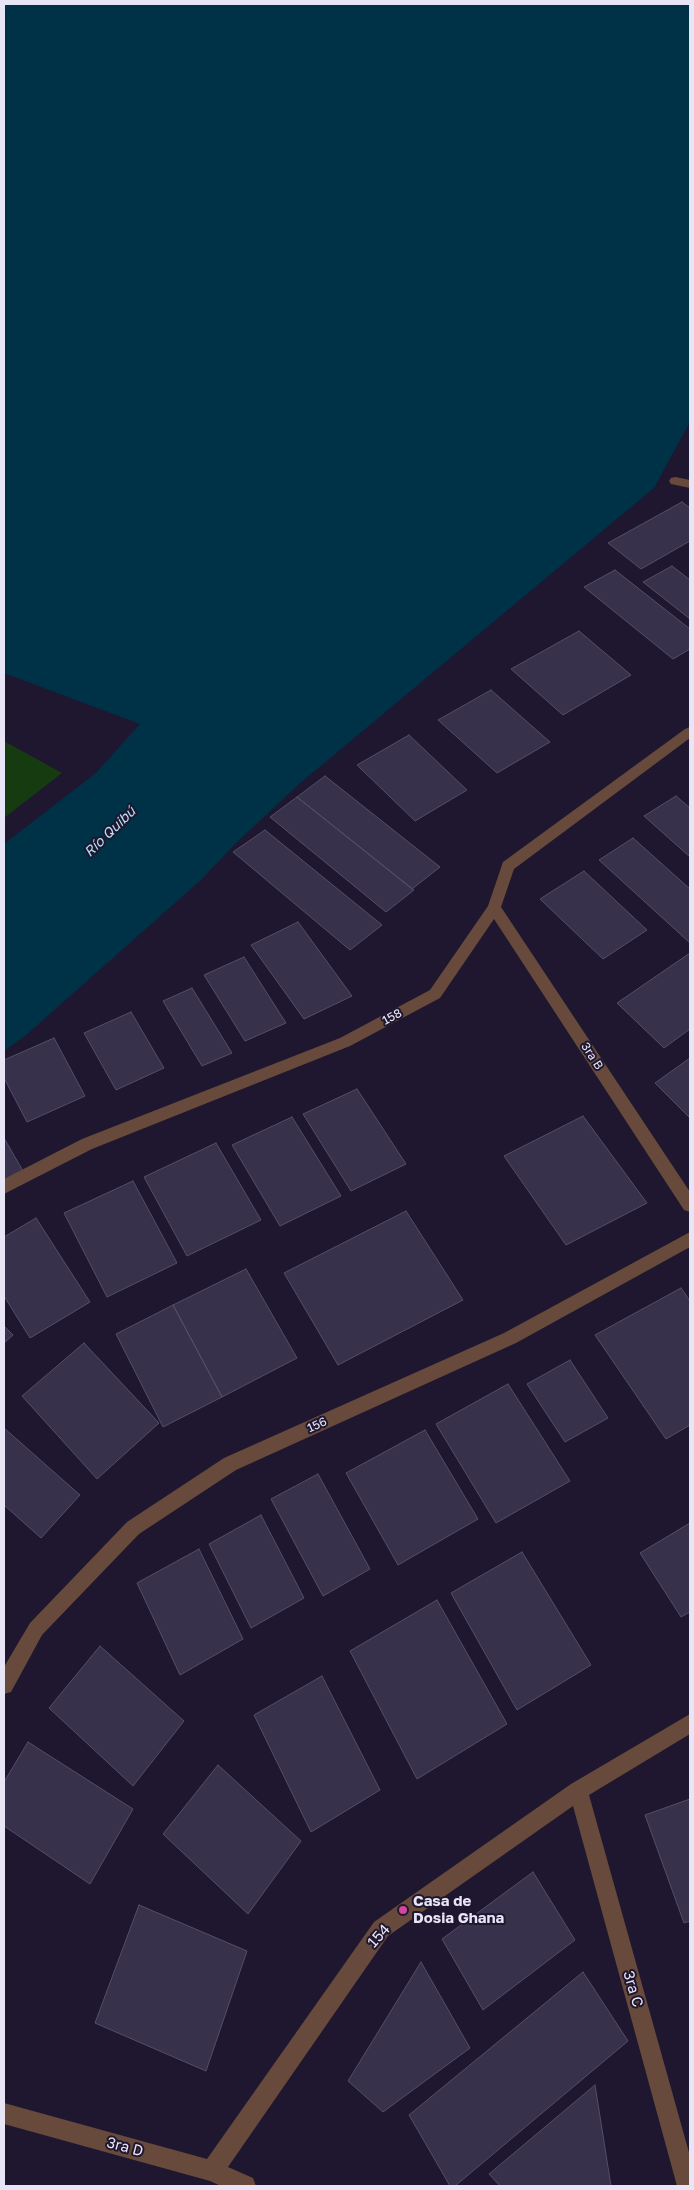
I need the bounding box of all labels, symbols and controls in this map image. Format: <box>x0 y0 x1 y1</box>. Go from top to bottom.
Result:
water label: Río Quibú <box>81 803 139 861</box>
street label: 158 <box>380 1006 404 1028</box>
street label: 3ra B <box>578 1040 606 1072</box>
street label: 156 <box>305 1414 329 1436</box>
place label: Casa de Dosia Ghana <box>413 1892 504 1927</box>
marker: Casa de Dosia Ghana <box>397 1904 409 1916</box>
street label: 154 <box>364 1921 394 1951</box>
street label: 3ra C <box>619 1969 647 2009</box>
street label: 3ra D <box>105 2133 145 2161</box>

